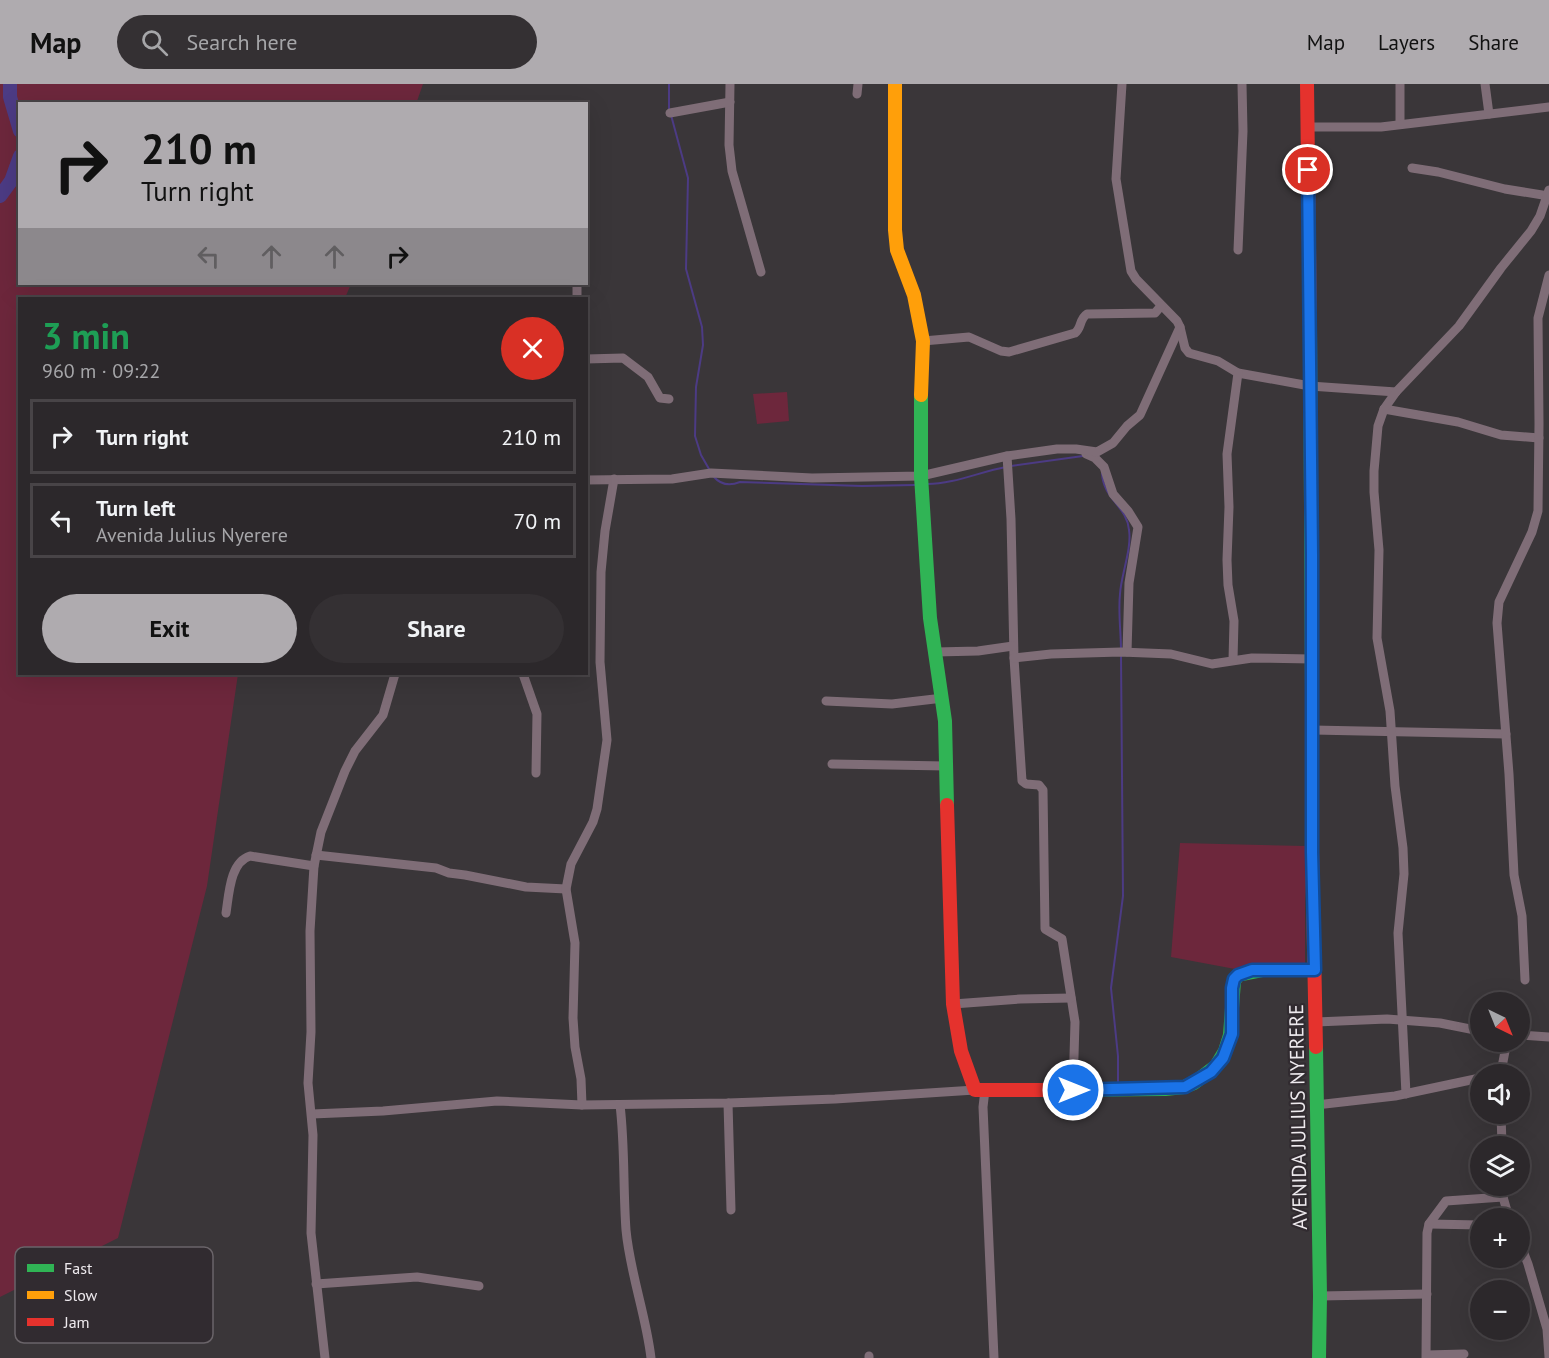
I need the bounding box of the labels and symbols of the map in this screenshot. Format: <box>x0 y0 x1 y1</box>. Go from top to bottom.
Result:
pin <box>1282 144 1333 195</box>
north arrow <box>1470 992 1530 1052</box>
street label: AVENIDA JULIUS NYERERE <box>1283 1004 1313 1230</box>
position arrow <box>1041 1058 1105 1122</box>
legend <box>15 1247 213 1343</box>
text: Fast <box>64 1258 93 1278</box>
text: Slow <box>64 1285 98 1305</box>
text: Jam <box>63 1312 90 1332</box>

